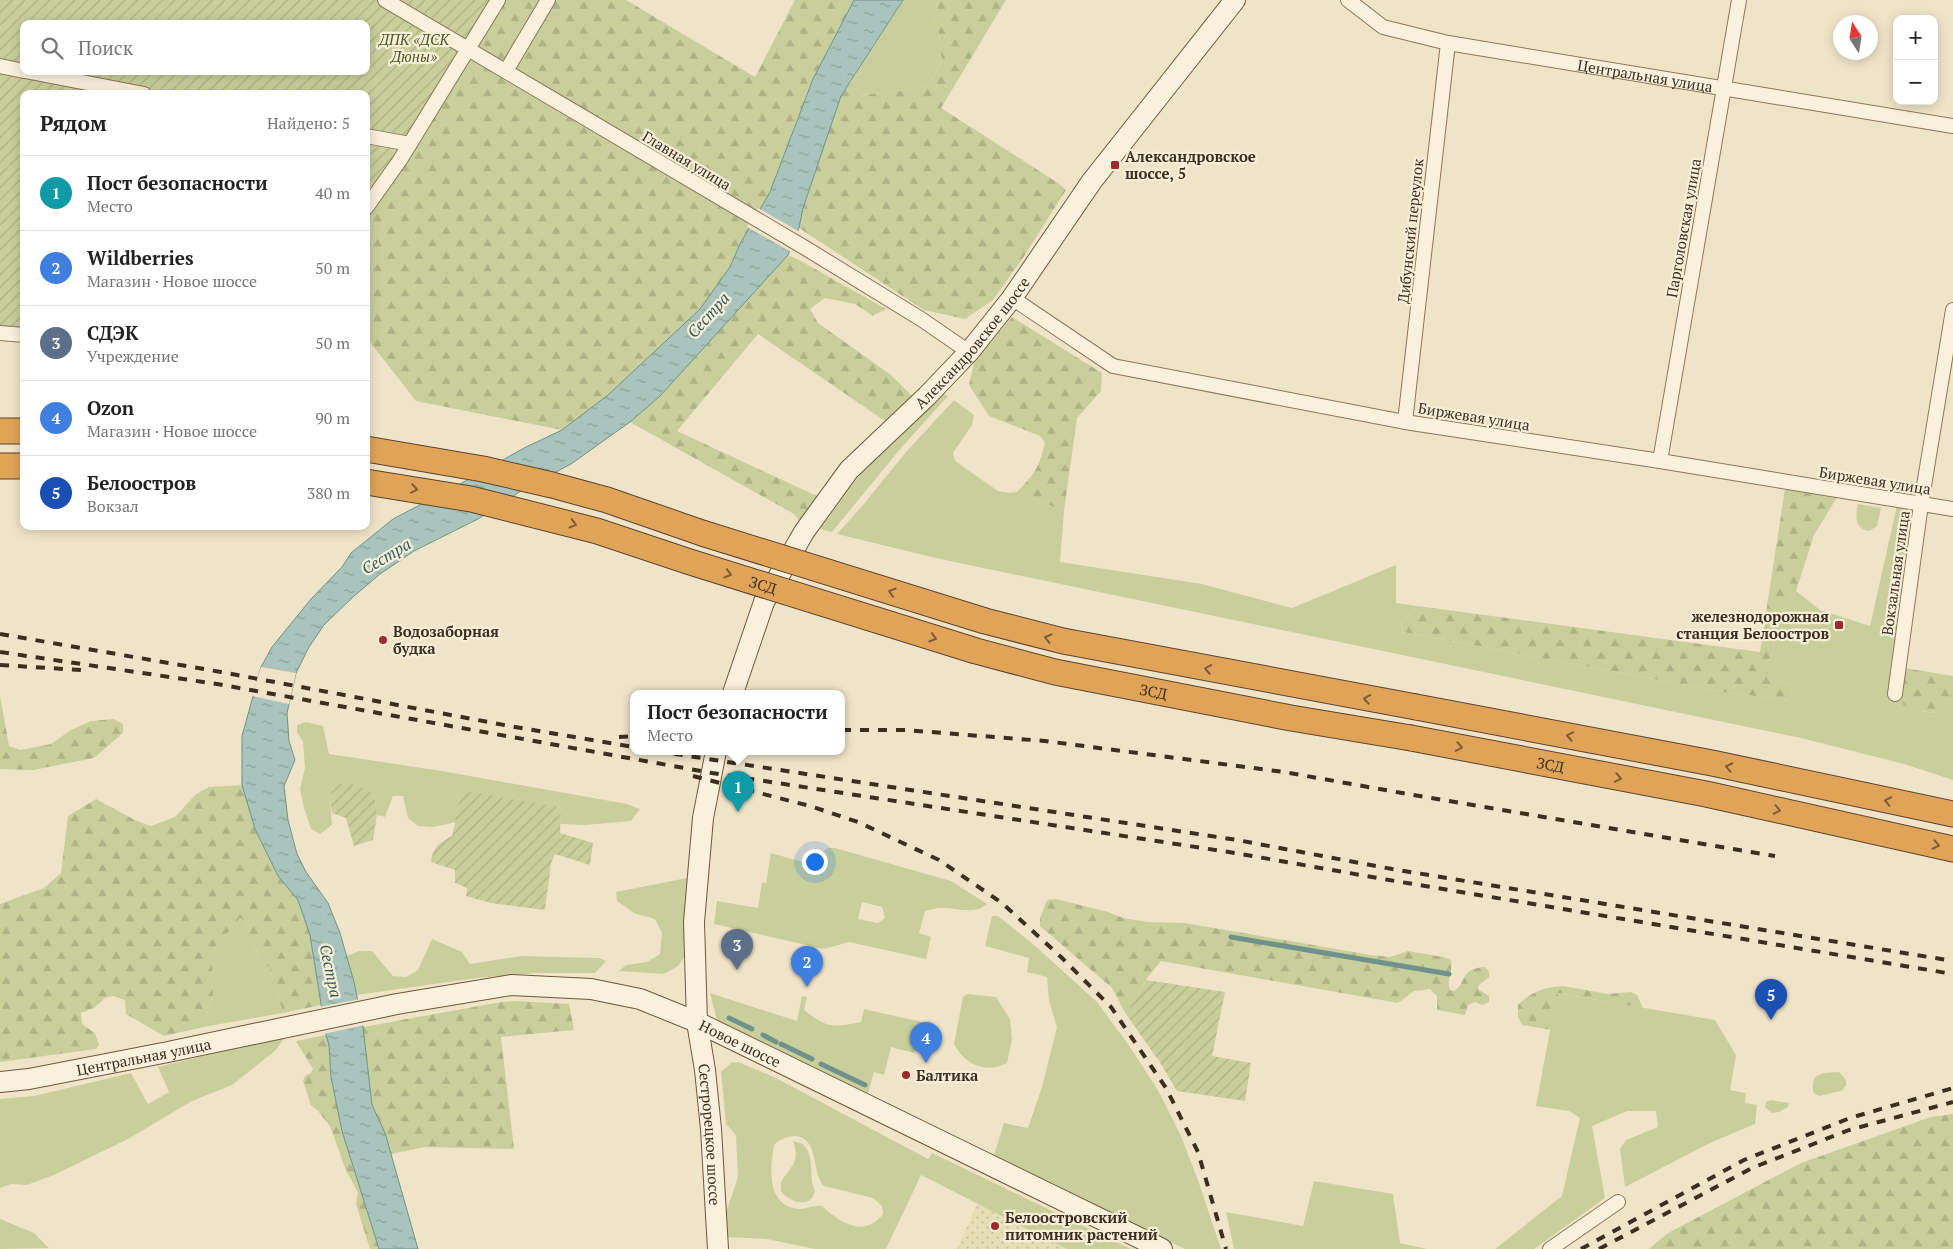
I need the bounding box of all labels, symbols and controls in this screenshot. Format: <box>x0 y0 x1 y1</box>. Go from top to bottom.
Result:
north arrow <box>1833 15 1878 60</box>
map controls <box>1893 15 1938 105</box>
button: + <box>1893 15 1938 60</box>
search box <box>20 20 370 75</box>
park label: ДПК «ДСК Дюны» <box>378 29 451 66</box>
icon: search <box>38 34 66 62</box>
text: Поиск <box>78 35 133 60</box>
street label: Центральная улица <box>1576 54 1715 96</box>
button: − <box>1893 60 1938 105</box>
text: Рядом <box>40 109 107 137</box>
text: Найдено: 5 <box>267 112 350 134</box>
street label: Главная улица <box>639 126 735 195</box>
place label: Александровское шоссе, 5 <box>1125 146 1256 183</box>
street label: Парголовская улица <box>1661 156 1705 299</box>
street label: Дибунский переулок <box>1392 157 1428 304</box>
marker: Александровское шоссе, 5 <box>1109 159 1121 171</box>
text: Пост безопасности <box>87 170 268 195</box>
text: 1 <box>51 182 61 204</box>
text: 40 m <box>315 182 350 204</box>
text: Место <box>87 195 133 217</box>
text: Wildberries <box>87 245 193 270</box>
text: 2 <box>51 257 61 279</box>
text: 50 m <box>315 257 350 279</box>
text: Магазин · Новое шоссе <box>87 270 257 292</box>
street label: Александровское шоссе <box>910 273 1034 413</box>
water label: Сестра <box>682 288 734 342</box>
text: СДЭК <box>87 320 138 345</box>
text: 3 <box>51 332 61 354</box>
text: 50 m <box>315 332 350 354</box>
text: Учреждение <box>87 345 179 367</box>
text: Ozon <box>87 395 134 420</box>
street label: Биржевая улица <box>1417 397 1532 435</box>
text: 4 <box>51 407 61 429</box>
text: 90 m <box>315 407 350 429</box>
text: Магазин · Новое шоссе <box>87 420 257 442</box>
street label: Биржевая улица <box>1818 461 1933 499</box>
text: Белоостров <box>87 470 196 495</box>
text: 5 <box>51 482 61 504</box>
text: 380 m <box>307 482 350 504</box>
one-way arrow <box>410 484 419 494</box>
text: Вокзал <box>87 495 139 517</box>
street label: Вокзальная улица <box>1876 509 1914 637</box>
one-way arrow <box>569 519 577 529</box>
water label: Сестра <box>357 533 415 579</box>
one-way arrow <box>723 568 732 578</box>
street label: ЗСД <box>747 571 780 599</box>
one-way arrow <box>889 588 897 598</box>
place label: железнодорожная станция Белоостров <box>1676 606 1829 643</box>
marker: железнодорожная станция Белоостров <box>1833 619 1845 631</box>
place label: Водозаборная будка <box>393 621 499 658</box>
one-way arrow <box>928 632 937 642</box>
one-way arrow <box>1045 633 1053 643</box>
marker: Водозаборная будка <box>377 634 389 646</box>
one-way arrow <box>1203 665 1212 675</box>
street label: ЗСД <box>1138 679 1170 704</box>
popup <box>630 690 845 755</box>
one-way arrow <box>1363 694 1372 704</box>
text: Пост безопасности <box>647 699 828 724</box>
text: Место <box>647 724 693 746</box>
one-way arrow <box>1565 732 1574 742</box>
one-way arrow <box>1454 742 1463 752</box>
street label: ЗСД <box>1535 752 1567 777</box>
one-way arrow <box>1725 762 1734 773</box>
pin: 1 <box>722 771 754 812</box>
one-way arrow <box>1614 772 1623 782</box>
one-way arrow <box>1884 796 1893 806</box>
one-way arrow <box>1773 804 1782 815</box>
one-way arrow <box>1932 839 1941 850</box>
your location <box>802 849 828 875</box>
pin: 3 <box>721 929 753 970</box>
water label: Сестра <box>315 942 347 1000</box>
pin: 2 <box>791 946 823 987</box>
pin: 5 <box>1755 979 1787 1020</box>
street label: Новое шоссе <box>696 1015 784 1071</box>
pin: 4 <box>910 1022 942 1063</box>
street label: Центральная улица <box>75 1033 213 1080</box>
street label: Сестрорецкое шоссе <box>694 1062 725 1206</box>
place label: Балтика <box>916 1065 979 1085</box>
marker: Балтика <box>900 1069 912 1081</box>
place label: Белоостровский питомник растений <box>1005 1207 1158 1244</box>
marker: Белоостровский питомник растений <box>989 1220 1001 1232</box>

